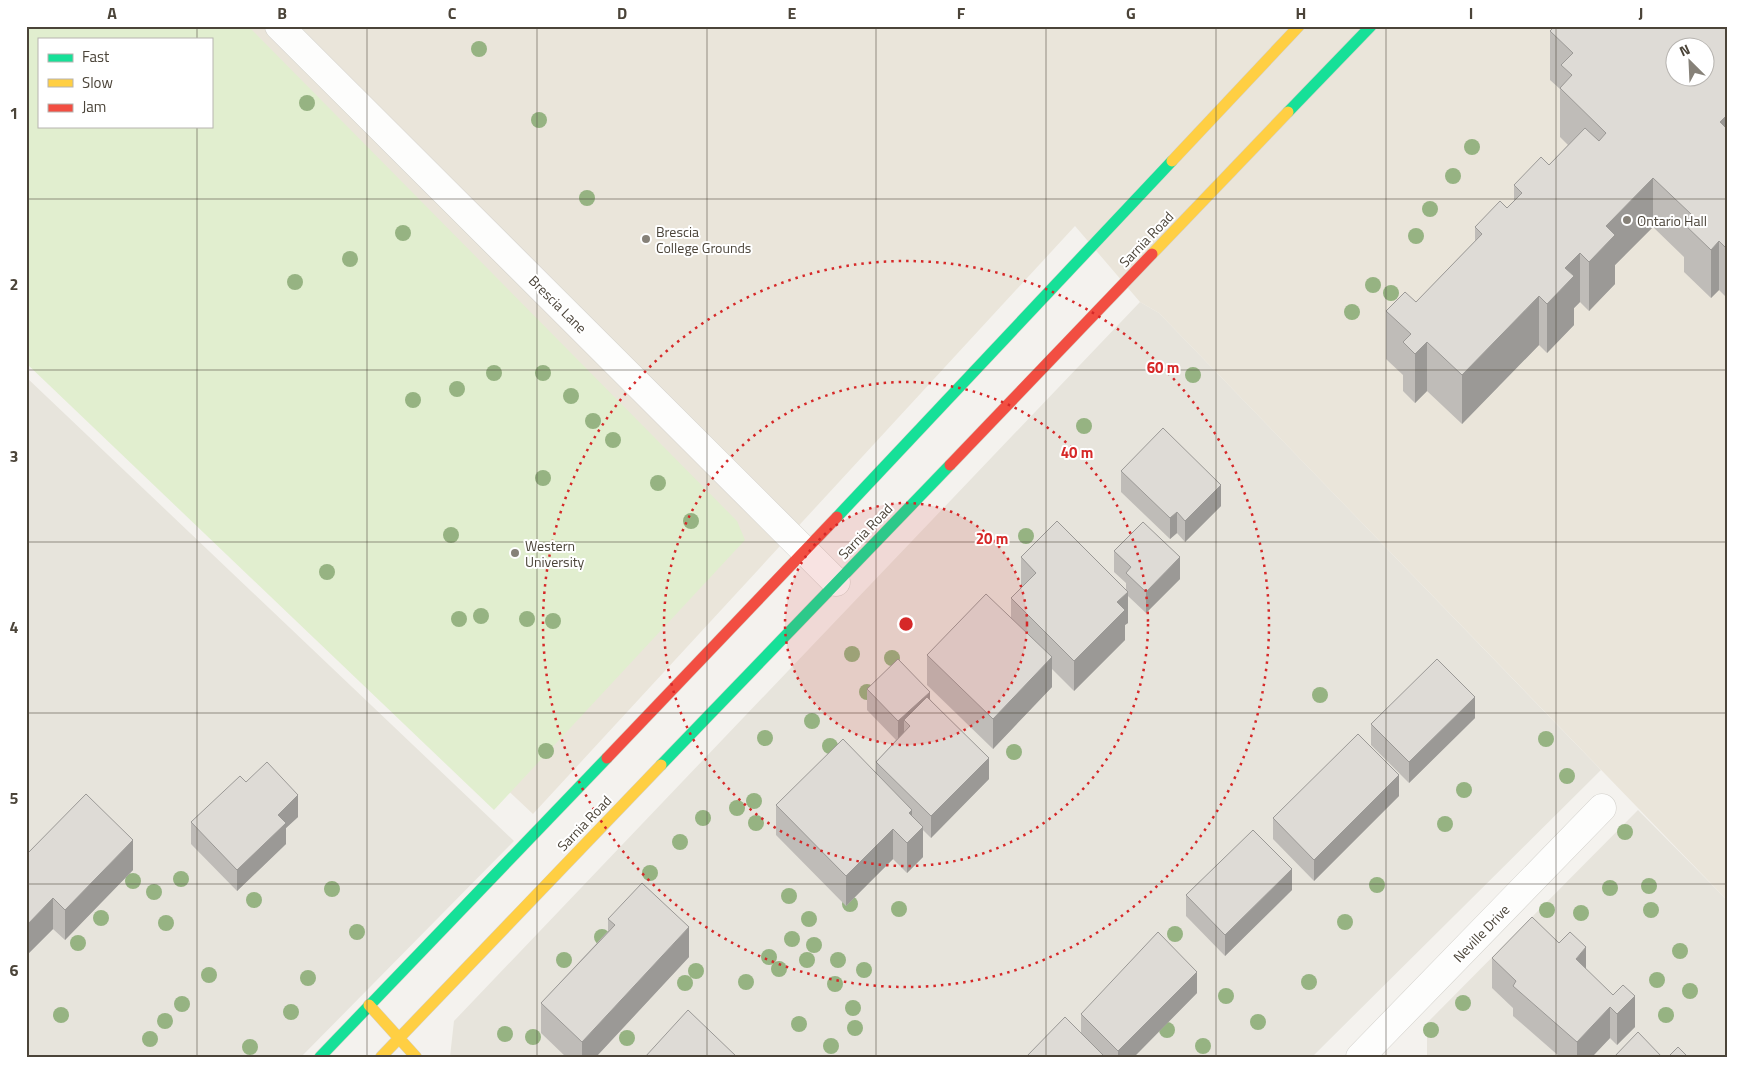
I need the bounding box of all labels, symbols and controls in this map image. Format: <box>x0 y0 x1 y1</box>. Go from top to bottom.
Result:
text: A <box>107 1 117 25</box>
text: B <box>277 1 287 25</box>
text: C <box>448 1 457 25</box>
text: D <box>617 1 627 25</box>
text: E <box>788 1 797 25</box>
text: F <box>957 1 966 25</box>
text: G <box>1126 1 1136 25</box>
text: H <box>1296 1 1306 25</box>
text: I <box>1469 1 1473 25</box>
text: J <box>1639 1 1643 25</box>
legend <box>38 38 212 128</box>
north arrow <box>1666 38 1716 88</box>
text: N <box>1676 38 1693 61</box>
text: Fast <box>82 45 110 68</box>
text: Slow <box>82 71 113 94</box>
text: Jam <box>82 95 106 118</box>
text: 1 <box>10 101 18 125</box>
street label: Sarnia Road <box>1114 206 1178 272</box>
place label: Ontario Hall <box>1637 210 1707 231</box>
marker: Ontario Hall <box>1621 214 1633 226</box>
place label: Brescia College Grounds <box>656 221 751 258</box>
marker: Brescia College Grounds <box>640 233 652 245</box>
street label: Brescia Lane <box>524 270 592 338</box>
text: 2 <box>10 272 18 296</box>
text: 60 m <box>1147 356 1179 379</box>
text: 40 m <box>1061 441 1093 464</box>
text: 3 <box>10 444 18 468</box>
street label: Sarnia Road <box>833 498 897 564</box>
text: 20 m <box>976 527 1008 550</box>
place label: Western University <box>525 535 585 572</box>
marker: Western University <box>509 547 521 559</box>
text: 4 <box>10 615 19 639</box>
centre of rings <box>897 615 915 633</box>
text: 5 <box>10 786 19 810</box>
street label: Sarnia Road <box>552 790 616 856</box>
street label: Neville Drive <box>1448 899 1514 967</box>
text: 6 <box>10 958 19 982</box>

